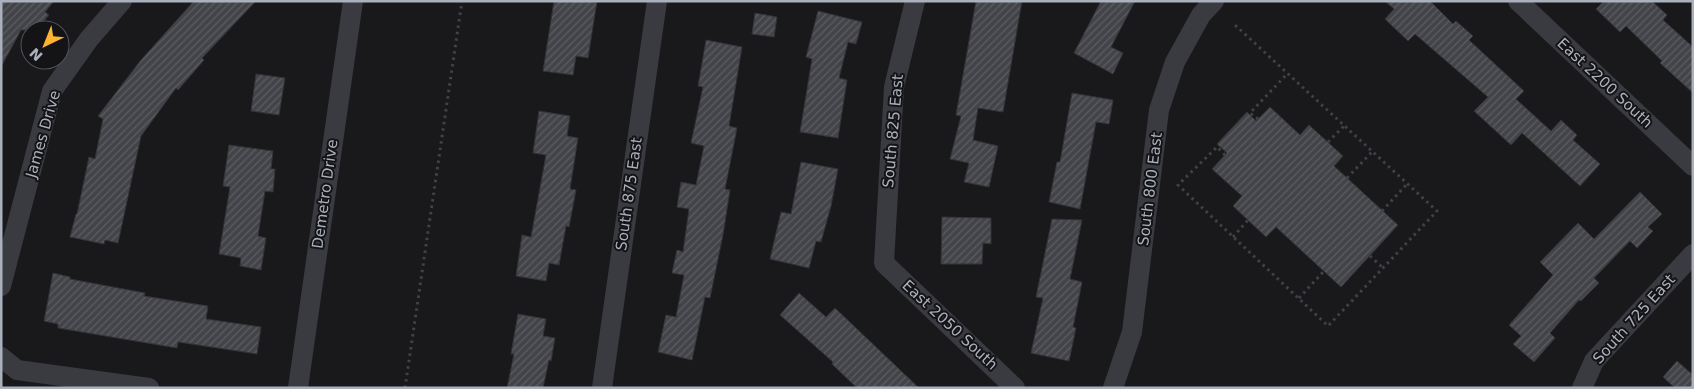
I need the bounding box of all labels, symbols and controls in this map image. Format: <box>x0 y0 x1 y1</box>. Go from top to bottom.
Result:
north arrow <box>20 20 70 70</box>
street label: East 2200 South <box>1554 34 1656 132</box>
text: N <box>26 45 46 64</box>
street label: South 825 East <box>879 73 907 189</box>
street label: James Drive <box>22 88 64 181</box>
street label: South 800 East <box>1134 131 1166 247</box>
street label: South 875 East <box>612 136 646 252</box>
street label: Demetro Drive <box>308 138 342 250</box>
street label: South 725 East <box>1589 270 1679 367</box>
street label: East 2050 South <box>899 276 1001 374</box>

